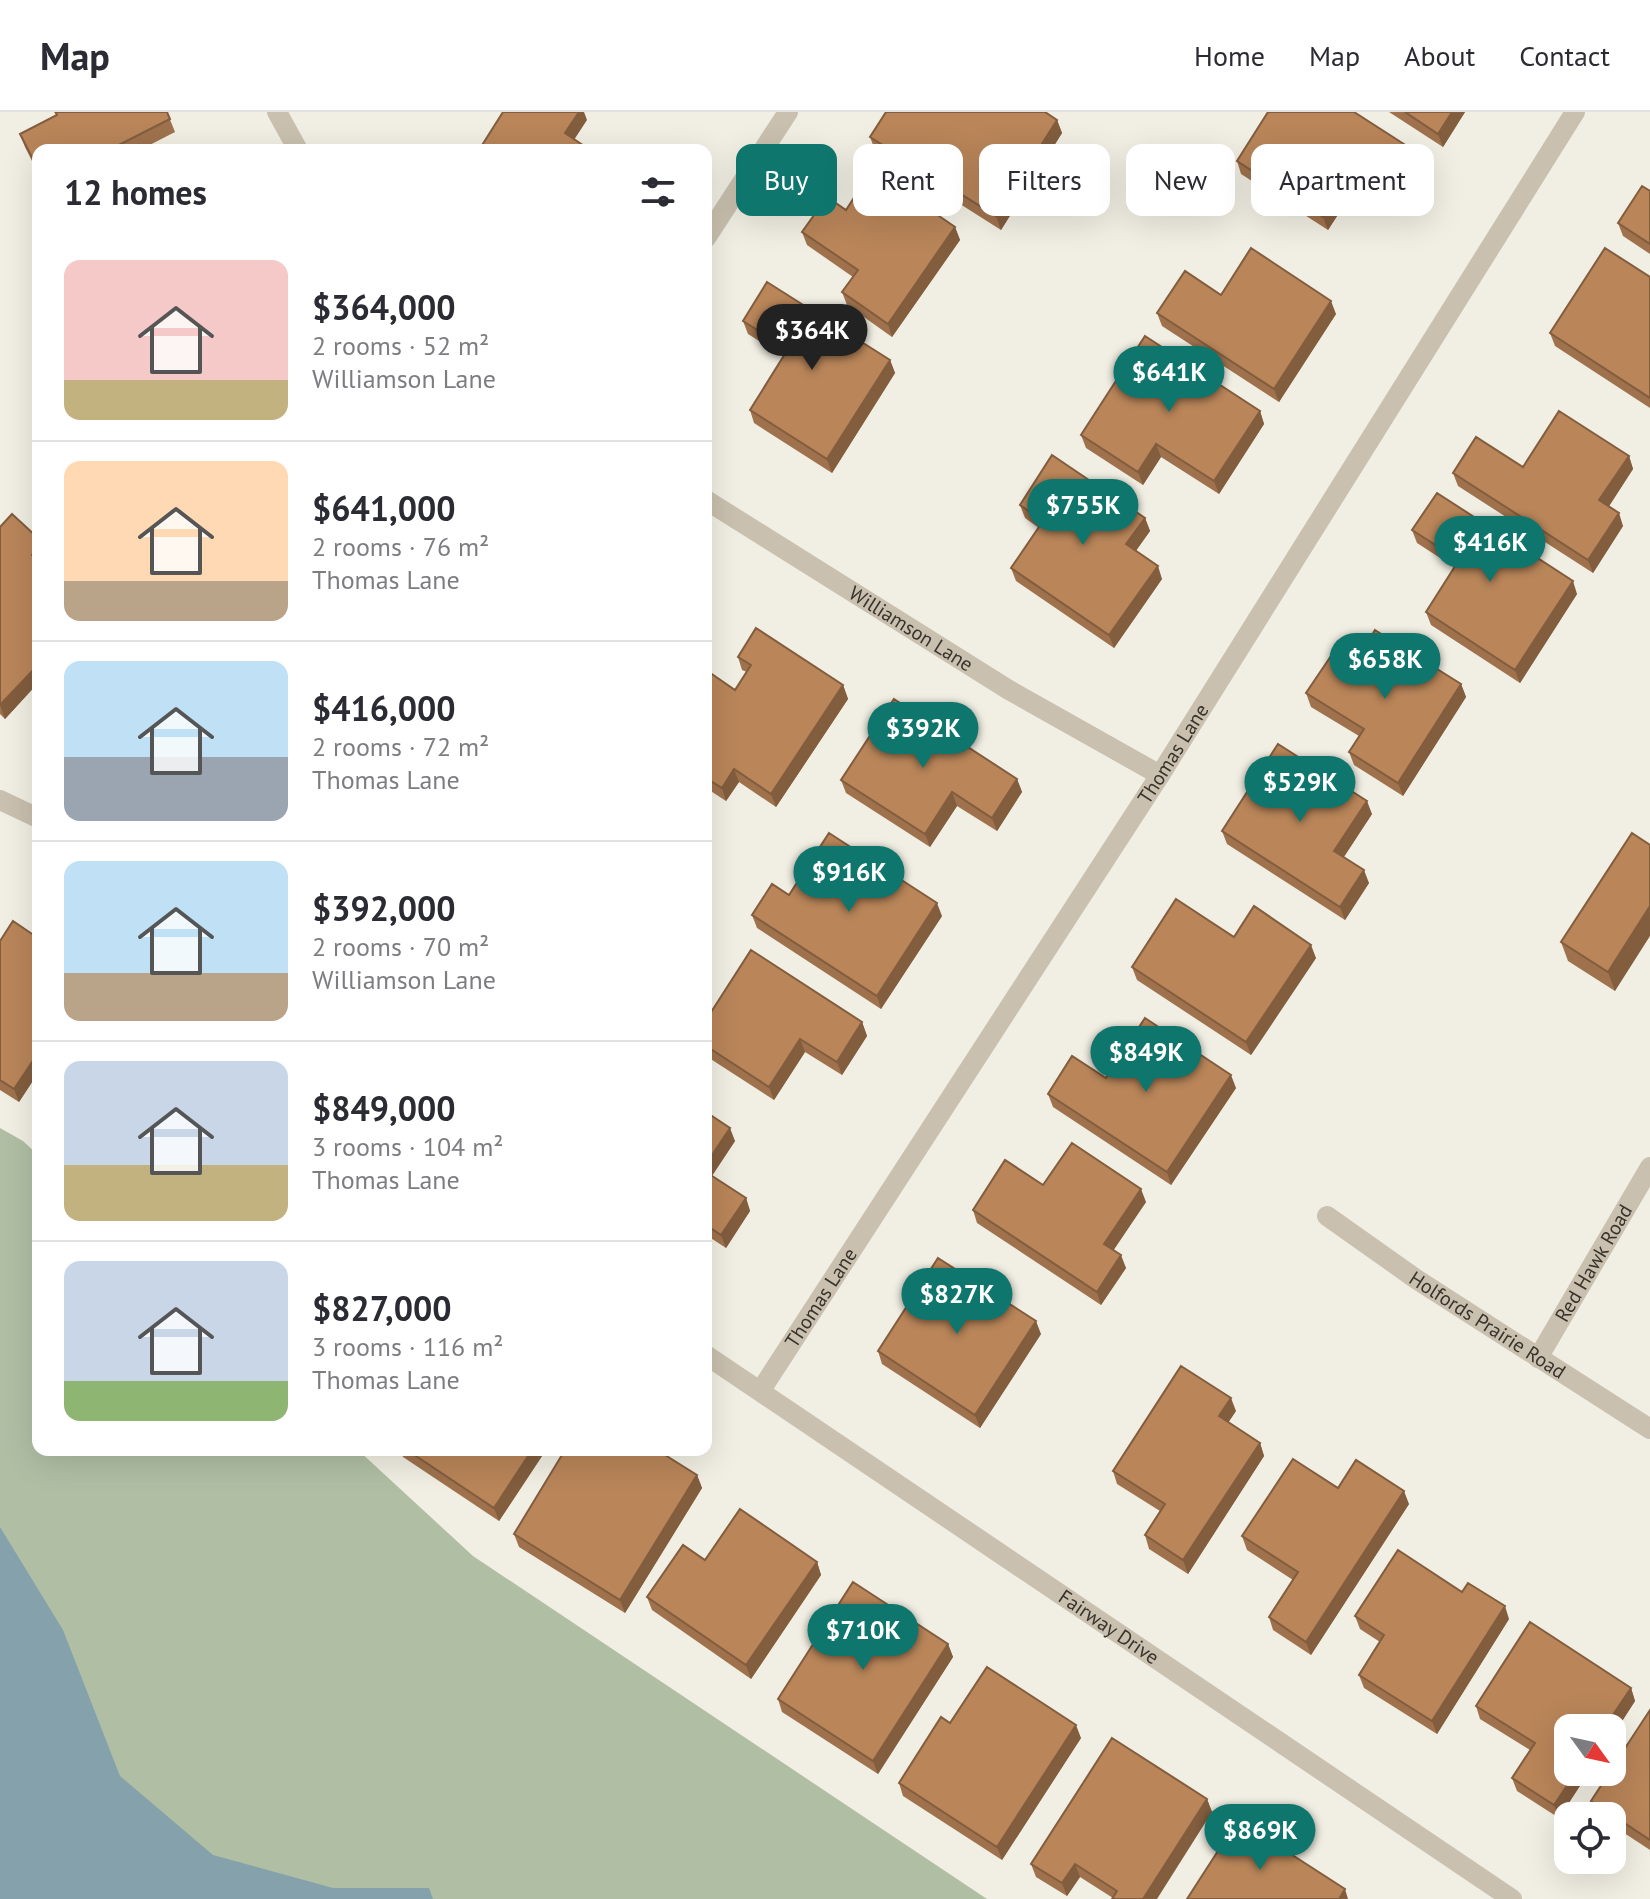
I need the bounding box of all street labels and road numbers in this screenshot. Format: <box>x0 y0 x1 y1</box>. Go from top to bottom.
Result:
street label: Williamson Lane <box>844 580 978 677</box>
street label: Thomas Lane <box>1132 699 1214 809</box>
street label: Red Hawk Road <box>1549 1200 1638 1327</box>
street label: Thomas Lane <box>779 1243 863 1353</box>
street label: Holfords Prairie Road <box>1404 1265 1571 1385</box>
street label: Fairway Drive <box>1054 1584 1164 1670</box>

